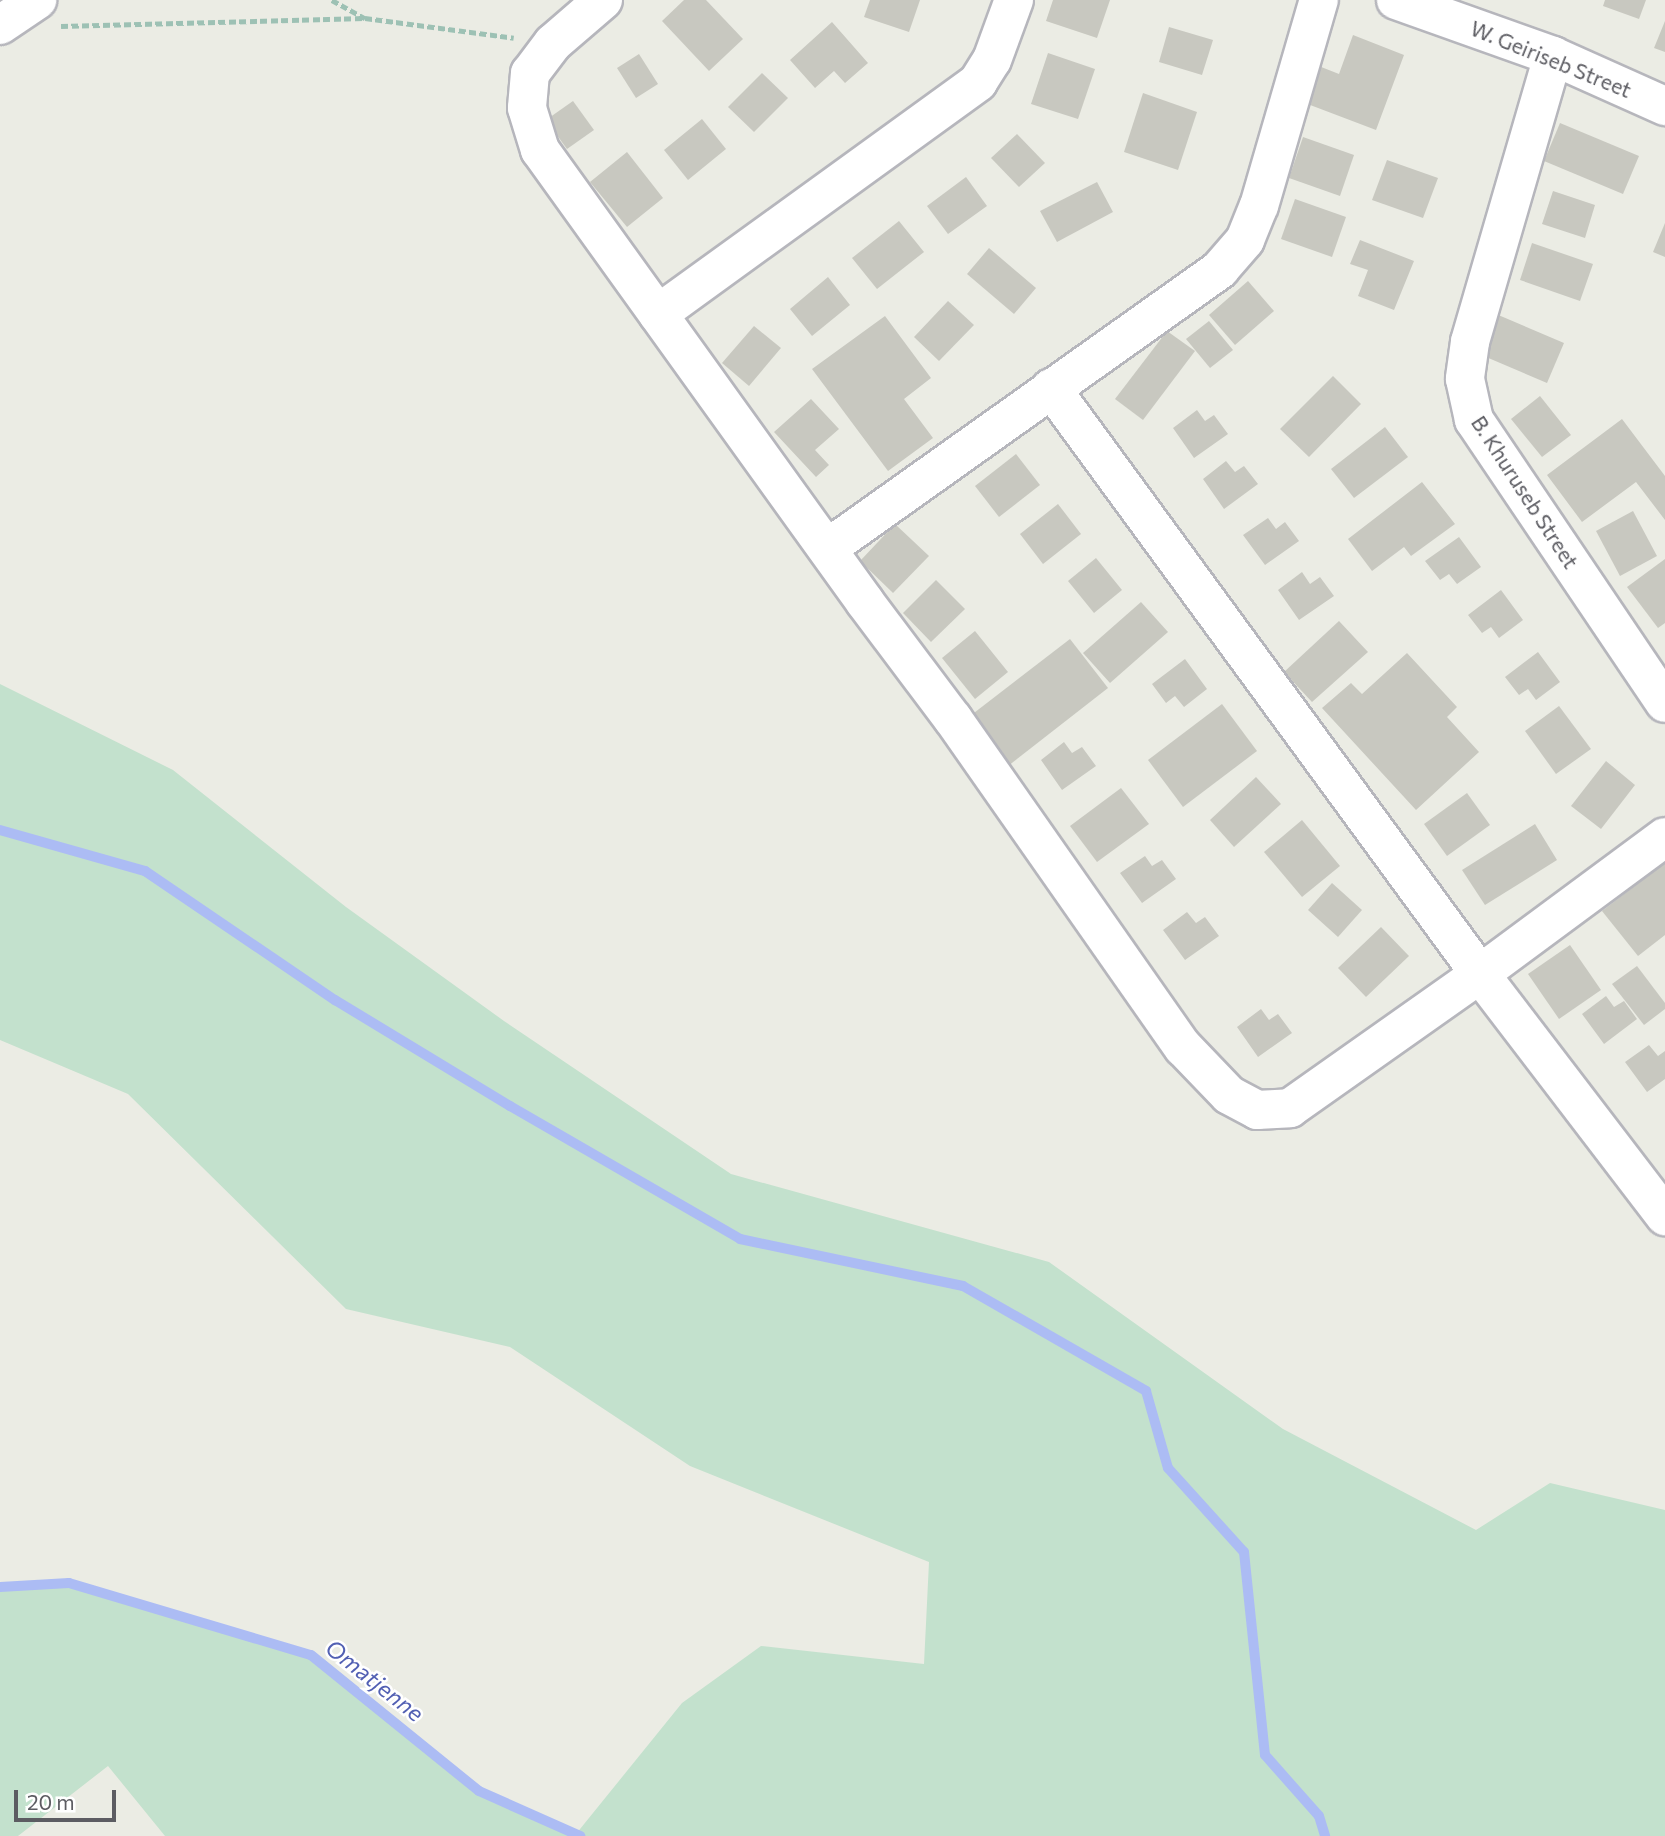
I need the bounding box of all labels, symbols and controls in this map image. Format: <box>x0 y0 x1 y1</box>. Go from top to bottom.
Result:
street label: W. Geiriseb Street <box>1467 15 1635 103</box>
street label: B. Khuruseb Street <box>1466 411 1584 573</box>
water label: Omatjenne <box>320 1633 430 1727</box>
scale bar <box>18 1776 119 1820</box>
text: 20 m <box>27 1789 75 1814</box>

